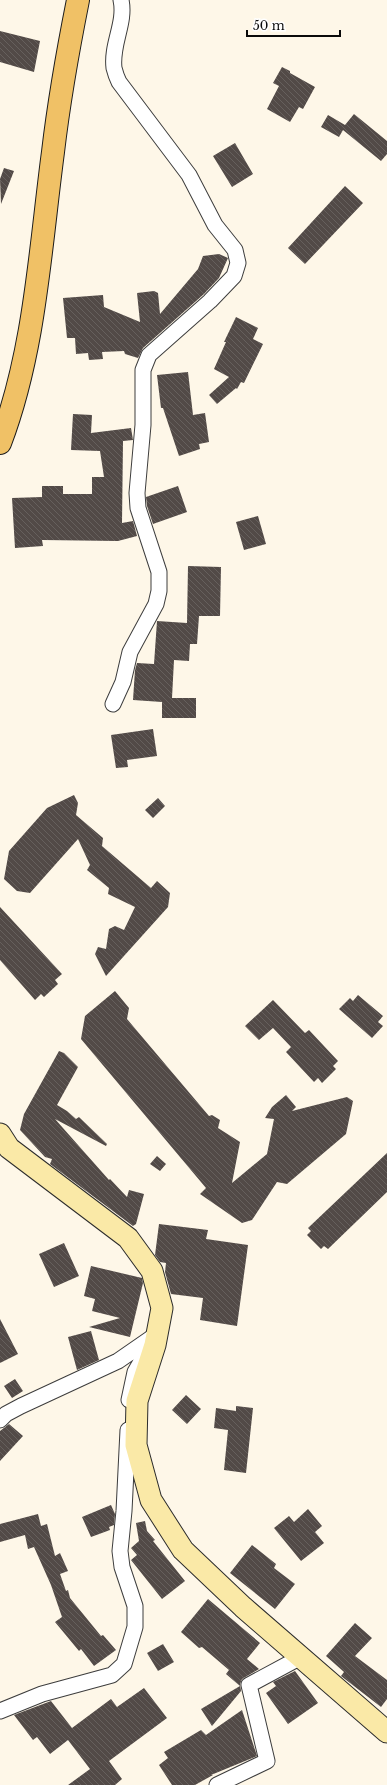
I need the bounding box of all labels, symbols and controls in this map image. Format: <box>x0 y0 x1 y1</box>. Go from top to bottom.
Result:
scale bar <box>247 12 340 38</box>
text: 50 m <box>253 18 285 33</box>

